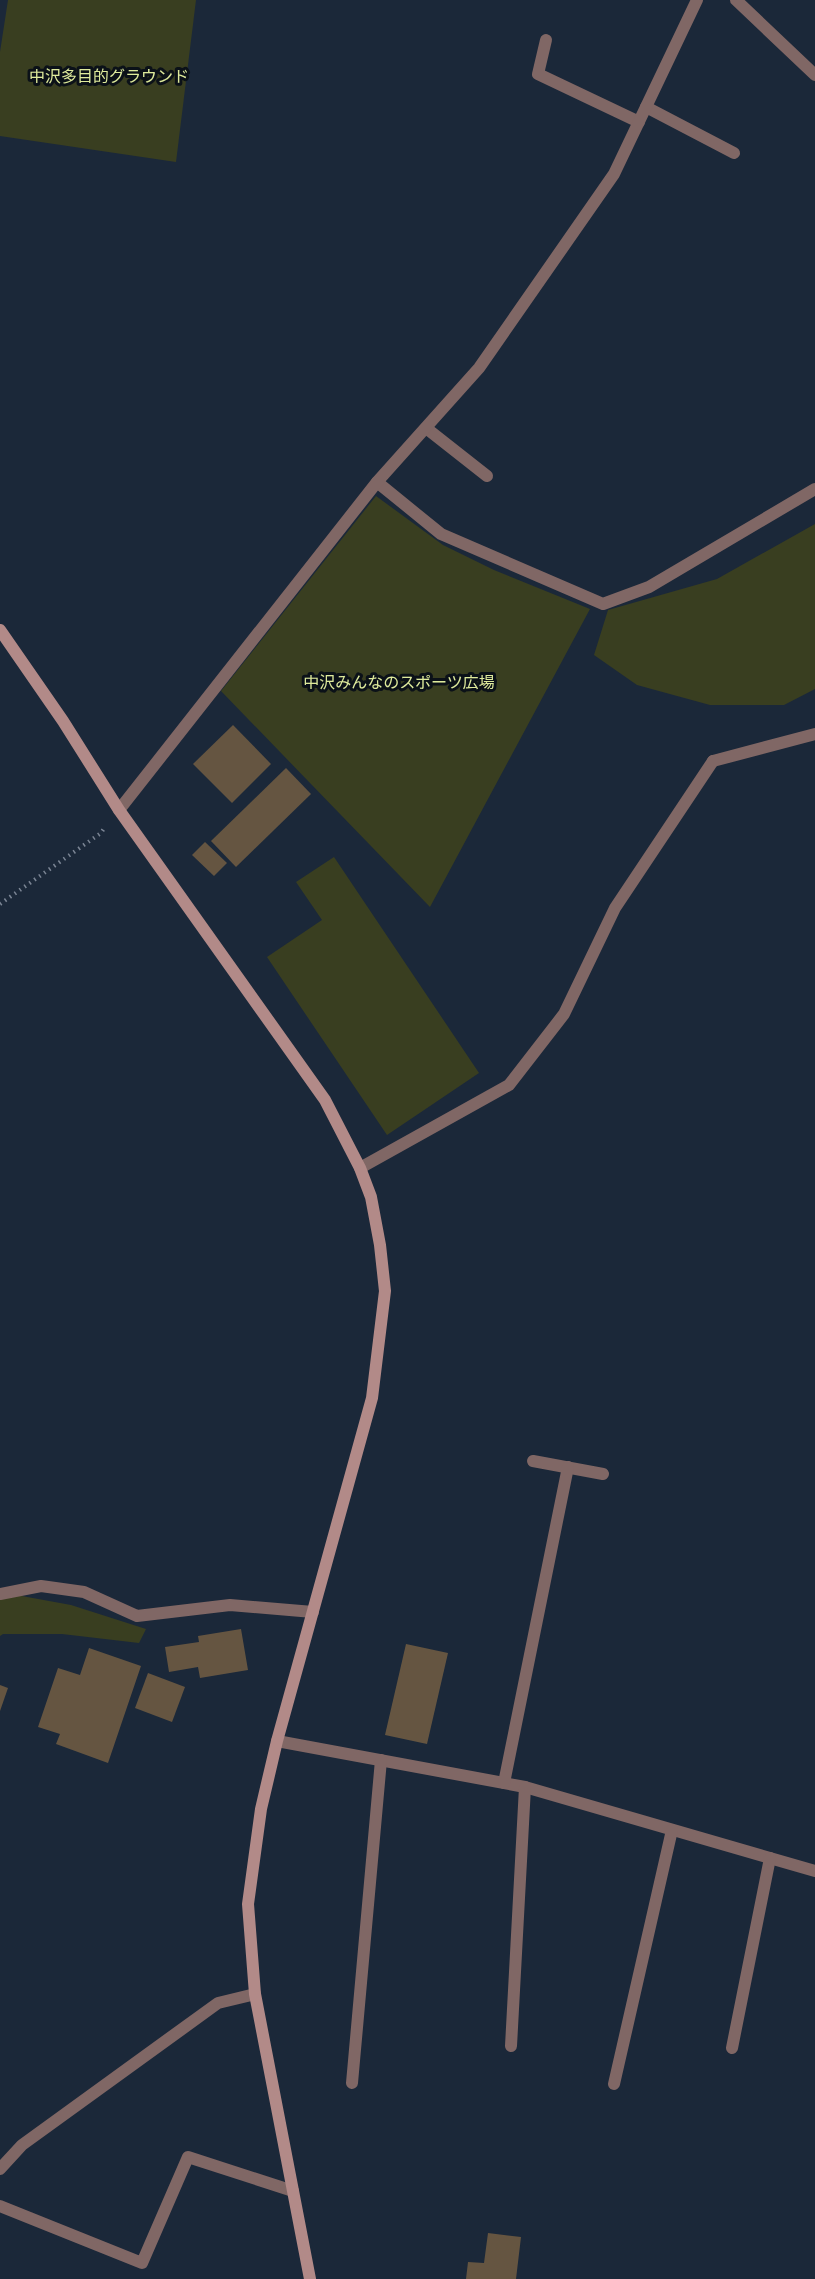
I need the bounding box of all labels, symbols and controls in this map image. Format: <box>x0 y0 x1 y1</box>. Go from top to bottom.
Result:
park label: 中沢多目的グラウンド <box>29 68 189 85</box>
park label: 中沢みんなのスポーツ広場 <box>303 674 495 691</box>

